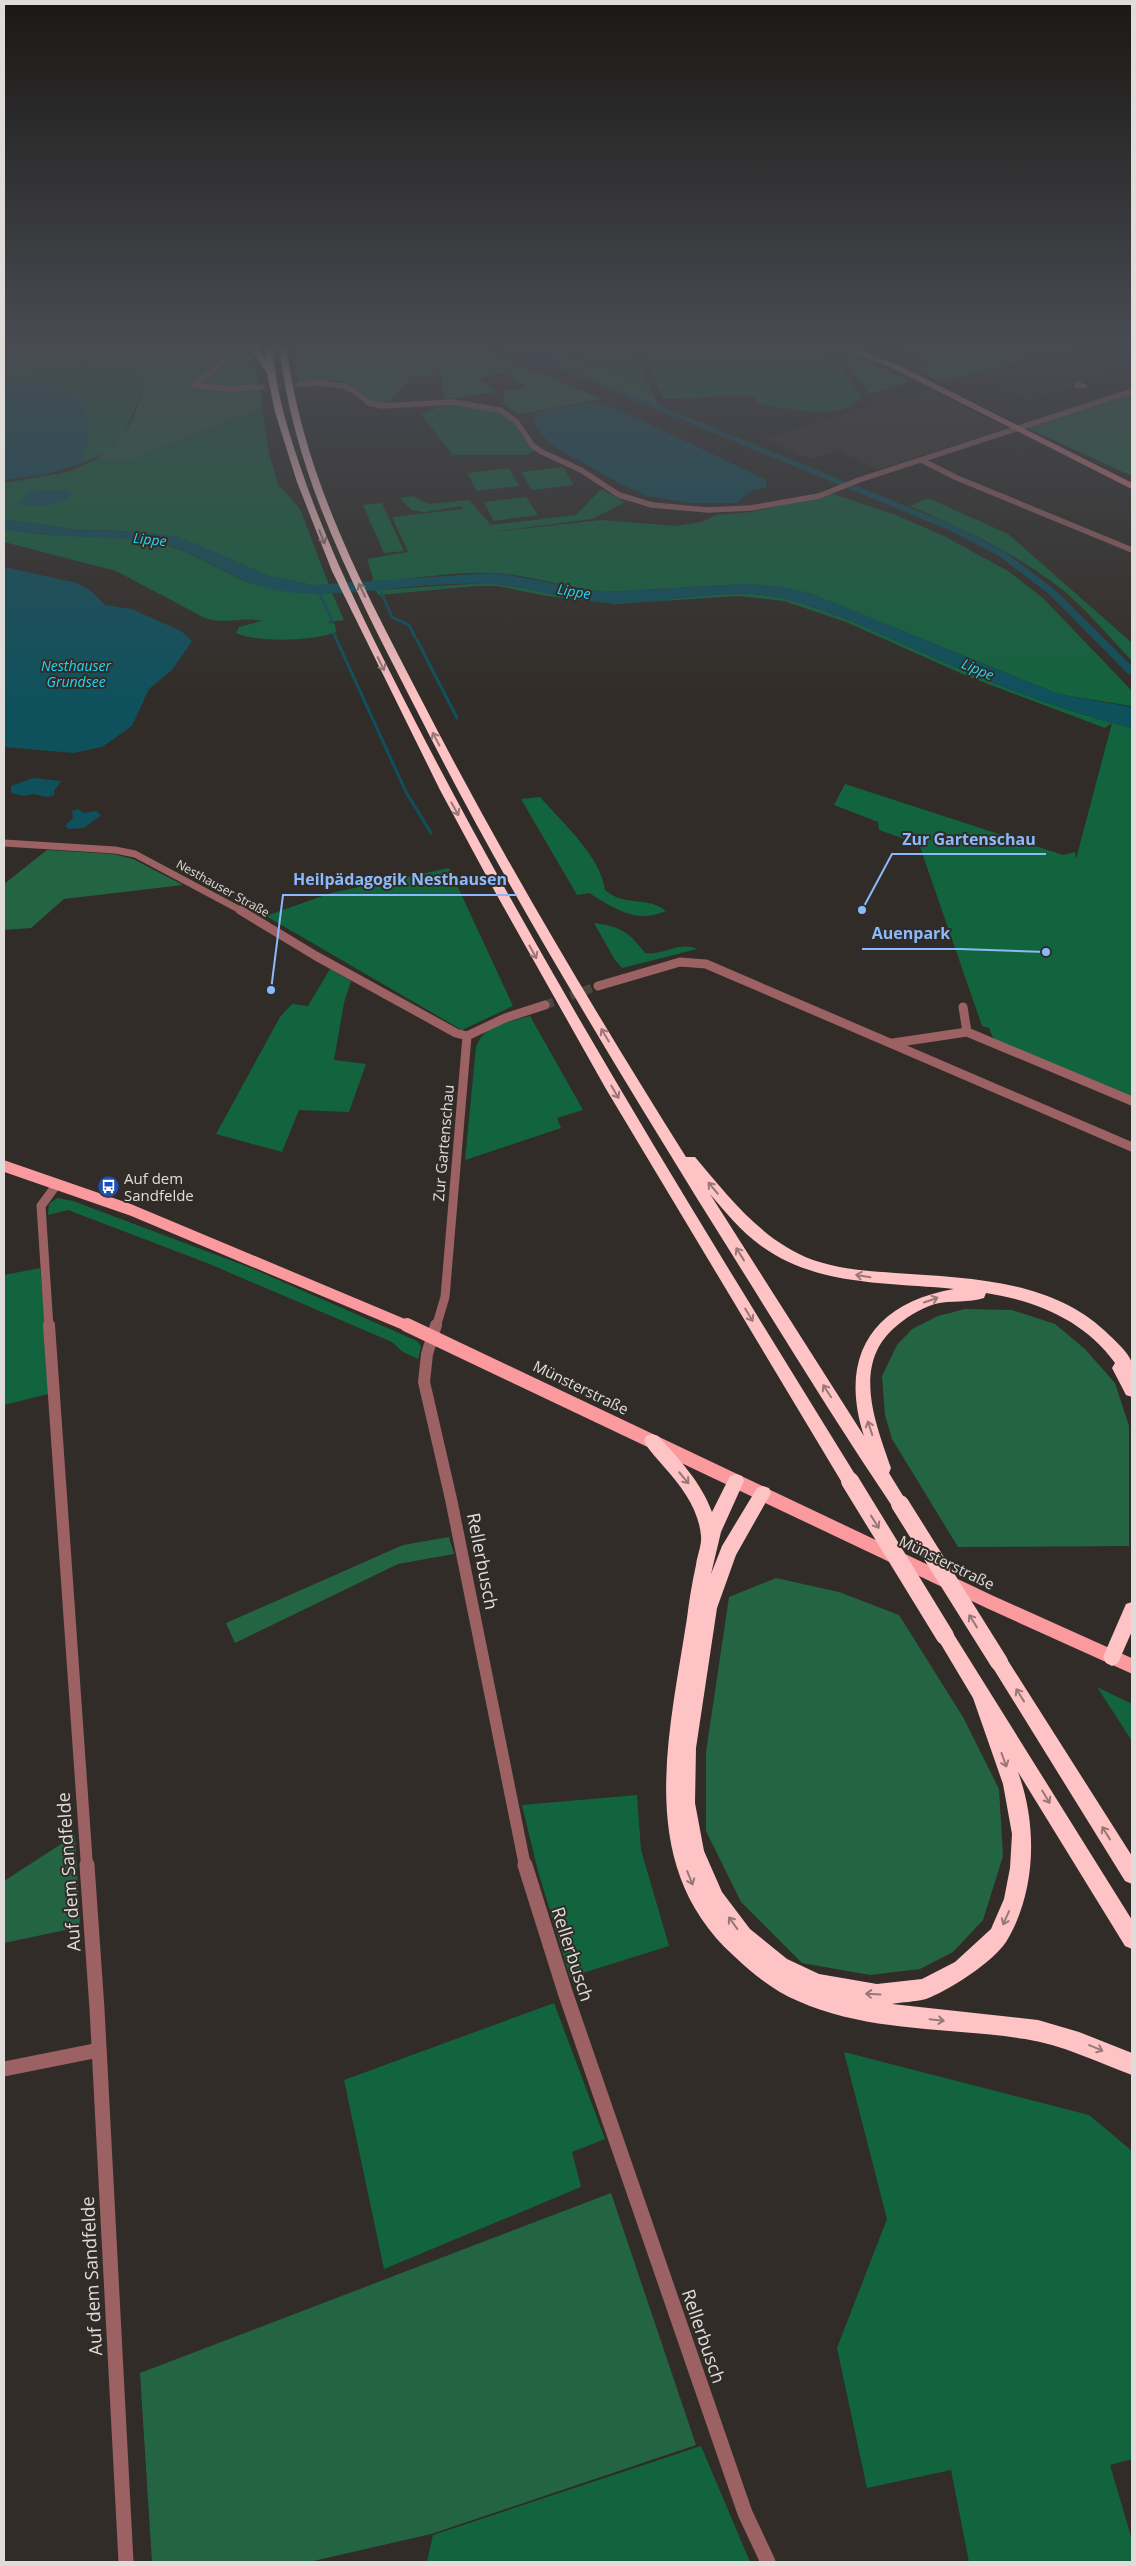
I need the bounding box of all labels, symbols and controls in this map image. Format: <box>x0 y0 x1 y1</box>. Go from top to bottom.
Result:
water label: Lippe <box>132 528 168 550</box>
one-way arrow <box>318 529 327 544</box>
water label: Lippe <box>556 579 592 603</box>
one-way arrow <box>357 583 366 598</box>
water label: Lippe <box>959 654 997 684</box>
water label: Nesthauser Grundsee <box>41 656 112 691</box>
one-way arrow <box>376 657 386 672</box>
one-way arrow <box>431 732 441 746</box>
one-way arrow <box>450 802 460 817</box>
callout: Zur Gartenschau <box>892 823 1046 854</box>
text: Zur Gartenschau <box>902 828 1036 850</box>
street label: Nesthauser Straße <box>173 855 273 921</box>
callout: Heilpädagogik Nesthausen <box>283 864 517 895</box>
text: Heilpädagogik Nesthausen <box>293 868 507 890</box>
callout: Auenpark <box>862 918 960 949</box>
text: Auenpark <box>872 922 950 944</box>
one-way arrow <box>528 944 538 959</box>
one-way arrow <box>600 1028 610 1043</box>
street label: Zur Gartenschau <box>428 1084 458 1202</box>
one-way arrow <box>610 1085 620 1099</box>
place label: Auf dem Sandfelde <box>124 1168 194 1205</box>
bus stop icon: Auf dem Sandfelde <box>96 1175 120 1199</box>
one-way arrow <box>708 1182 719 1195</box>
one-way arrow <box>734 1247 744 1261</box>
one-way arrow <box>855 1270 871 1280</box>
one-way arrow <box>922 1295 938 1304</box>
one-way arrow <box>745 1308 755 1322</box>
street label: Münsterstraße <box>530 1355 632 1419</box>
one-way arrow <box>822 1384 832 1398</box>
one-way arrow <box>864 1420 874 1436</box>
one-way arrow <box>678 1471 689 1484</box>
street label: Rellerbusch <box>462 1511 504 1611</box>
one-way arrow <box>871 1515 881 1529</box>
street label: Münsterstraße <box>896 1530 998 1594</box>
one-way arrow <box>968 1614 978 1628</box>
one-way arrow <box>1015 1689 1025 1703</box>
one-way arrow <box>1000 1752 1009 1767</box>
one-way arrow <box>1042 1790 1052 1804</box>
street label: Auf dem Sandfelde <box>50 1792 86 1952</box>
one-way arrow <box>1101 1826 1112 1840</box>
one-way arrow <box>686 1870 695 1885</box>
street label: Rellerbusch <box>546 1904 600 2004</box>
one-way arrow <box>1000 1910 1010 1925</box>
one-way arrow <box>728 1916 738 1930</box>
one-way arrow <box>865 1989 881 1998</box>
one-way arrow <box>929 2015 945 2025</box>
one-way arrow <box>1088 2044 1103 2054</box>
street label: Auf dem Sandfelde <box>75 2196 107 2356</box>
street label: Rellerbusch <box>677 2286 731 2386</box>

